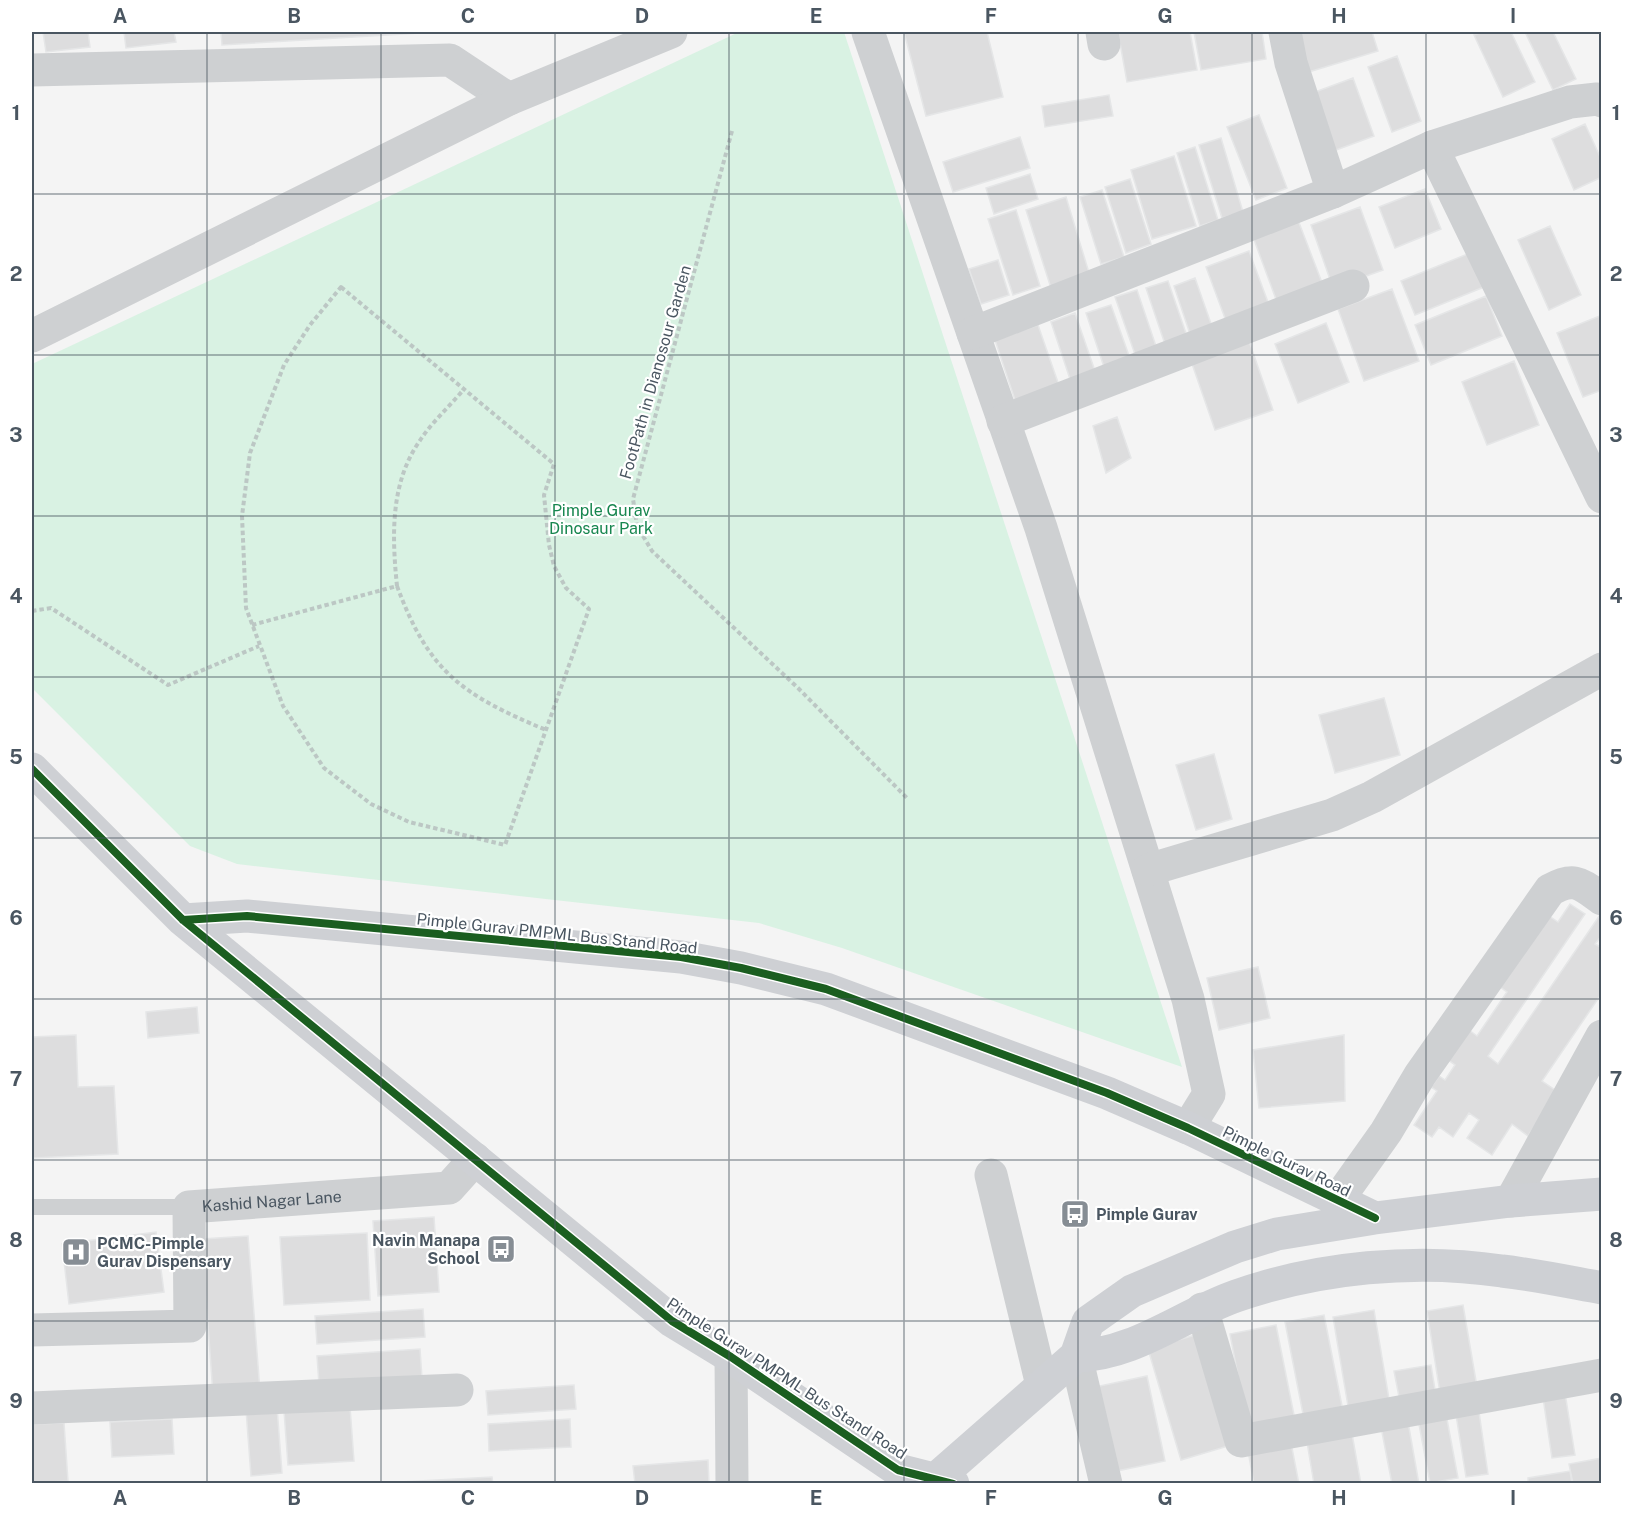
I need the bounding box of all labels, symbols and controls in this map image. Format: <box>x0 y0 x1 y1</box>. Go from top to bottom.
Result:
text: A <box>113 4 127 28</box>
text: B <box>287 4 301 28</box>
text: C <box>461 4 475 28</box>
text: D <box>635 4 649 28</box>
text: E <box>810 4 822 28</box>
text: F <box>985 4 997 28</box>
text: G <box>1157 4 1173 28</box>
text: H <box>1331 4 1347 28</box>
text: I <box>1510 4 1516 28</box>
text: 1 <box>12 101 20 125</box>
text: 1 <box>1612 101 1620 125</box>
text: 2 <box>10 262 22 286</box>
text: 2 <box>1610 262 1622 286</box>
street label: FootPath in Dianosour Garden <box>616 263 695 481</box>
text: 3 <box>9 423 23 447</box>
text: 3 <box>1609 423 1623 447</box>
park label: Pimple Gurav Dinosaur Park <box>549 501 653 538</box>
text: 4 <box>9 584 23 608</box>
text: 4 <box>1609 584 1623 608</box>
text: 5 <box>9 745 23 769</box>
text: 5 <box>1609 745 1623 769</box>
text: 6 <box>9 906 23 930</box>
text: 6 <box>1609 906 1623 930</box>
street label: Pimple Gurav PMPML Bus Stand Road <box>416 909 698 958</box>
text: 7 <box>10 1067 22 1091</box>
text: 7 <box>1610 1067 1622 1091</box>
street label: Pimple Gurav Road <box>1220 1122 1354 1201</box>
street label: Kashid Nagar Lane <box>201 1187 342 1216</box>
bus stop icon: Pimple Gurav <box>1059 1198 1091 1230</box>
place label: Pimple Gurav <box>1096 1205 1198 1224</box>
text: 8 <box>9 1228 23 1252</box>
text: 8 <box>1609 1228 1623 1252</box>
place label: Navin Manapa School <box>372 1231 480 1268</box>
bus stop icon: Navin Manapa School <box>485 1233 517 1265</box>
place label: PCMC-Pimple Gurav Dispensary <box>97 1234 232 1271</box>
hospital icon: PCMC-Pimple Gurav Dispensary <box>60 1236 92 1268</box>
street label: Pimple Gurav PMPML Bus Stand Road <box>663 1294 910 1463</box>
text: 9 <box>9 1389 23 1413</box>
text: 9 <box>1609 1389 1623 1413</box>
text: A <box>113 1486 127 1510</box>
text: B <box>287 1486 301 1510</box>
text: C <box>461 1486 475 1510</box>
text: D <box>635 1486 649 1510</box>
text: E <box>810 1486 822 1510</box>
text: F <box>985 1486 997 1510</box>
text: G <box>1157 1486 1173 1510</box>
text: H <box>1331 1486 1347 1510</box>
text: I <box>1510 1486 1516 1510</box>

